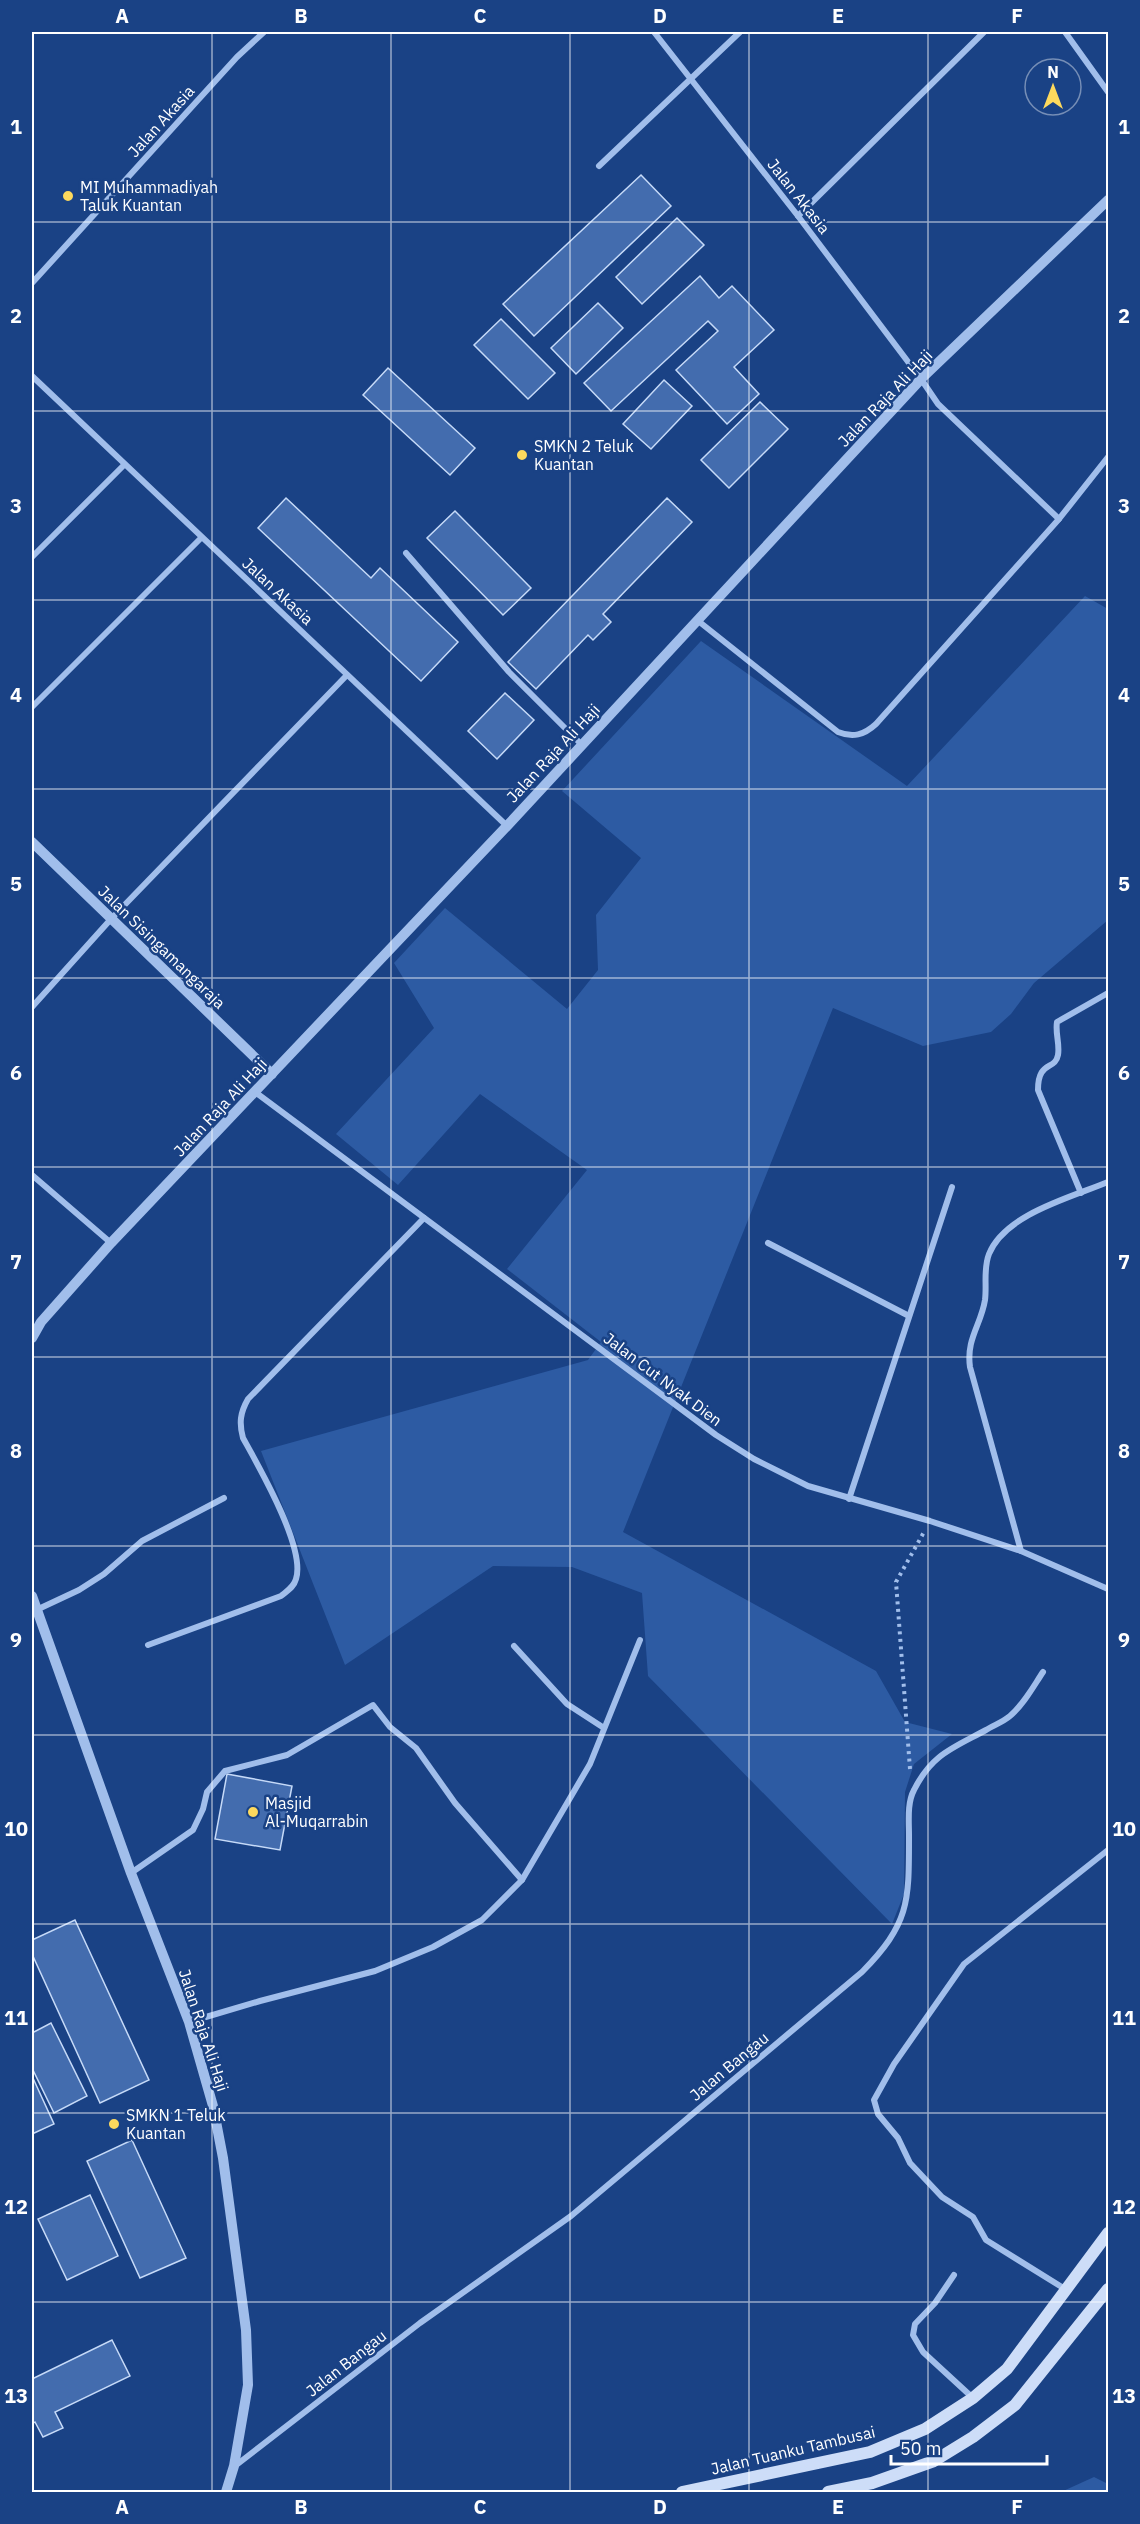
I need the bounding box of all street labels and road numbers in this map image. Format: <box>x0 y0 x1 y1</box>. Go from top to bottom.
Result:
street label: Jalan Akasia <box>123 81 199 161</box>
street label: Jalan Akasia <box>763 154 835 238</box>
street label: Jalan Raja Ali Haji <box>833 345 937 451</box>
street label: Jalan Akasia <box>238 553 318 629</box>
street label: Jalan Raja Ali Haji <box>502 699 604 807</box>
street label: Jalan Sisingamangaraja <box>94 881 230 1013</box>
street label: Jalan Raja Ali Haji <box>169 1053 271 1161</box>
street label: Jalan Cut Nyak Dien <box>600 1328 726 1430</box>
street label: Jalan Raja Ali Haji <box>175 1966 233 2094</box>
street label: Jalan Bangau <box>686 2027 772 2105</box>
street label: Jalan Bangau <box>302 2325 390 2401</box>
street label: Jalan Tuanku Tambusai <box>709 2421 877 2479</box>

